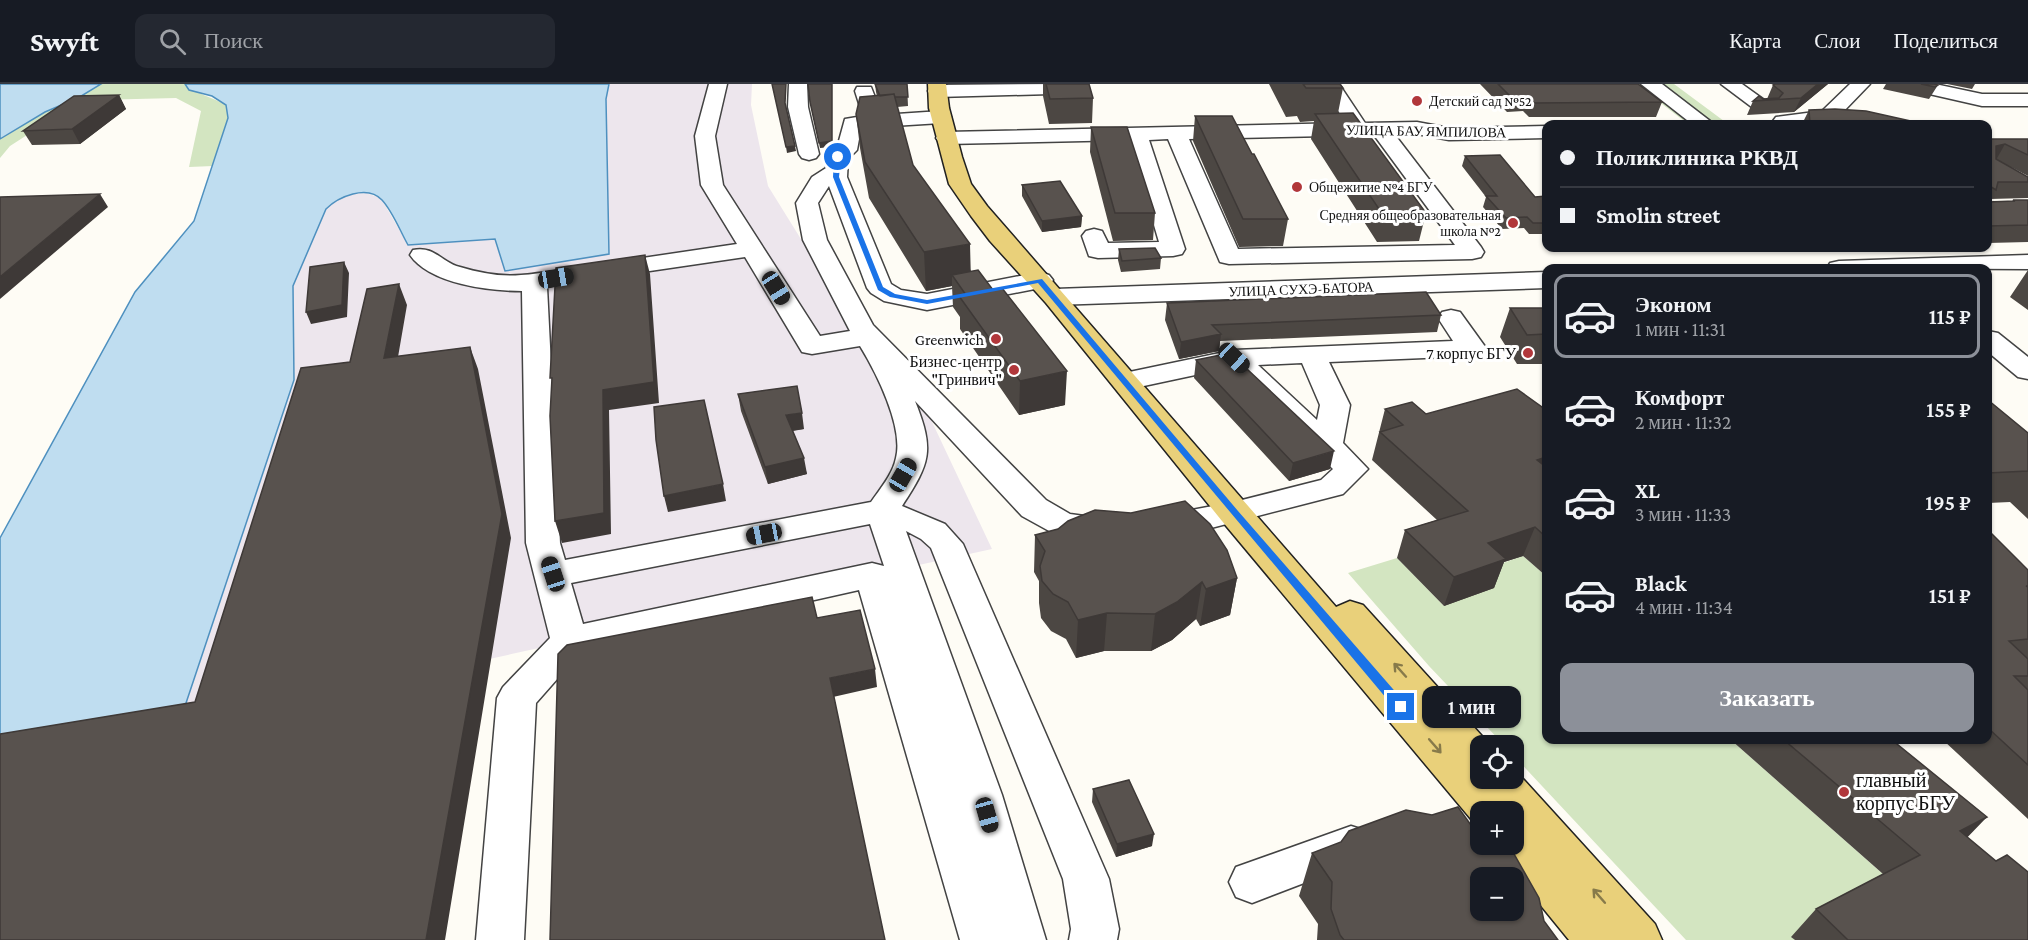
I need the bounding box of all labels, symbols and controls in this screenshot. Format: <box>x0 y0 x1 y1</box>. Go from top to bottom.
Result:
search box <box>135 14 555 68</box>
icon: search <box>156 25 189 58</box>
text: Swyft <box>30 26 99 57</box>
text: Поиск <box>204 28 263 53</box>
text: Карта <box>1729 29 1781 53</box>
text: Слои <box>1814 29 1860 53</box>
text: Поделиться <box>1893 29 1998 53</box>
place label: Детский сад №52 <box>1429 93 1532 109</box>
marker: Детский сад №52 <box>1410 94 1424 108</box>
street label: УЛИЦА БАУ ЯМПИЛОВА <box>1346 122 1507 140</box>
route start <box>824 143 851 170</box>
text: Поликлиника РКВД <box>1596 145 1798 170</box>
place label: Общежитие №4 БГУ <box>1309 179 1433 195</box>
marker: Общежитие №4 БГУ <box>1290 180 1304 194</box>
text: Smolin street <box>1596 203 1720 228</box>
place label: Средняя общеобразовательная школа №2 <box>1319 207 1502 239</box>
marker: Средняя общеобразовательная школа №2 <box>1506 216 1520 230</box>
car <box>537 266 575 290</box>
car <box>759 268 793 308</box>
street label: УЛИЦА СУХЭ-БАТОРА <box>1228 278 1375 300</box>
icon: car <box>1563 289 1617 343</box>
text: Эконом <box>1635 292 1712 317</box>
text: 115 ₽ <box>1929 304 1971 329</box>
text: 1 мин · 11:31 <box>1635 318 1726 340</box>
place label: Greenwich <box>915 331 984 348</box>
marker: Greenwich <box>989 332 1003 346</box>
car <box>1215 339 1253 377</box>
place label: 7 корпус БГУ <box>1426 345 1517 363</box>
marker: 7 корпус БГУ <box>1521 346 1535 360</box>
place label: Бизнес-центр "Гринвич" <box>910 353 1002 389</box>
marker: Бизнес-центр "Гринвич" <box>1007 363 1021 377</box>
icon: car <box>1563 382 1617 436</box>
text: Комфорт <box>1635 385 1724 410</box>
text: 155 ₽ <box>1926 397 1971 422</box>
text: 2 мин · 11:32 <box>1635 411 1731 433</box>
car <box>886 455 920 495</box>
icon: car <box>1563 475 1617 529</box>
text: XL <box>1635 478 1660 503</box>
text: 195 ₽ <box>1925 490 1971 515</box>
text: 3 мин · 11:33 <box>1635 503 1731 525</box>
car <box>745 522 783 546</box>
car <box>539 554 567 594</box>
icon: car <box>1563 568 1617 622</box>
text: Black <box>1635 571 1687 596</box>
text: 151 ₽ <box>1929 583 1971 608</box>
text: 4 мин · 11:34 <box>1635 596 1733 618</box>
one-way arrow <box>1393 663 1407 678</box>
button: Заказать <box>1560 663 1974 732</box>
callout: 1 мин <box>1422 686 1521 728</box>
route end <box>1387 693 1414 720</box>
text: 1 мин <box>1448 696 1495 718</box>
map controls <box>1470 735 1524 921</box>
button: locate <box>1470 735 1524 789</box>
one-way arrow <box>1428 738 1441 754</box>
place label: главный корпус БГУ <box>1856 769 1956 815</box>
marker: главный корпус БГУ <box>1837 785 1851 799</box>
car <box>973 795 1001 835</box>
button: + <box>1470 801 1524 855</box>
button: − <box>1470 867 1524 921</box>
one-way arrow <box>1592 889 1606 904</box>

